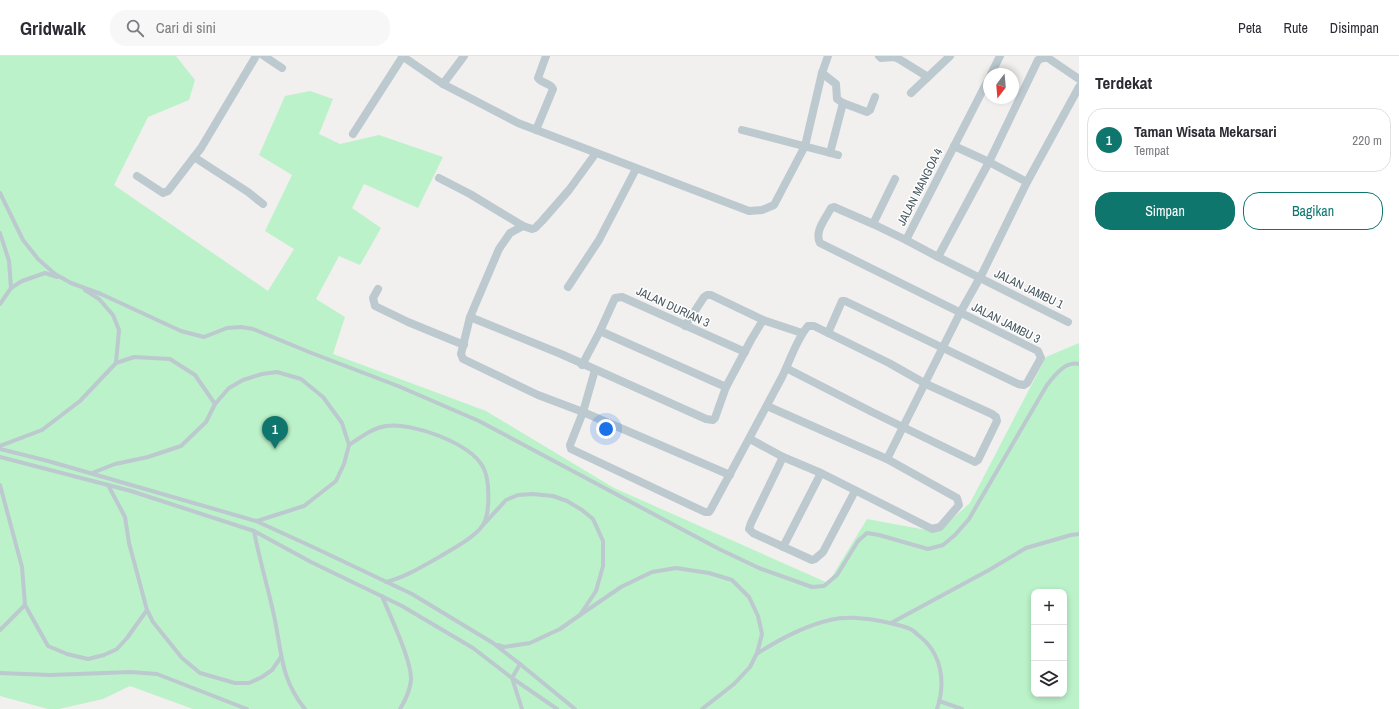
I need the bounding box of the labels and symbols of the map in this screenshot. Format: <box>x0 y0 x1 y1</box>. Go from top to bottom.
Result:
north arrow <box>983 68 1019 104</box>
street label: JALAN MANGOA 4 <box>894 145 947 228</box>
street label: JALAN JAMBU 1 <box>992 265 1067 313</box>
street label: JALAN DURIAN 3 <box>634 283 712 331</box>
street label: JALAN JAMBU 3 <box>969 299 1043 347</box>
pin: 1 <box>262 416 288 449</box>
your location <box>596 419 616 439</box>

